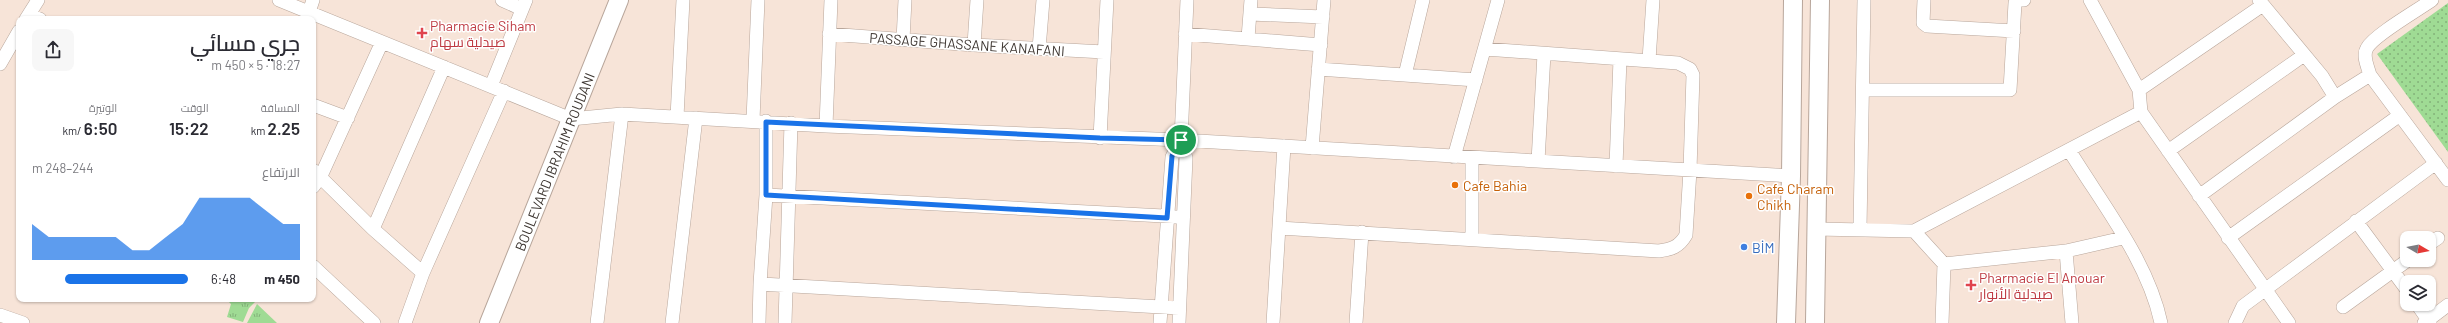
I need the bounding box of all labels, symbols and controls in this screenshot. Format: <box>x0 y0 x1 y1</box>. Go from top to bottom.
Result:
place label: Pharmacie Siham صيدلية سهام <box>430 17 536 52</box>
marker: Pharmacie Siham صيدلية سهام <box>417 28 427 38</box>
button: share <box>32 29 74 71</box>
text: جري مسائي <box>190 29 300 55</box>
street label: PASSAGE GHASSANE KANAFANI <box>869 29 1065 59</box>
text: 18:27 · 5 × 450 m <box>211 57 300 73</box>
street label: BOULEVARD IBRAHIM ROUDANI <box>510 70 597 253</box>
text: الوتيرة <box>89 101 117 114</box>
text: الوقت <box>181 101 209 114</box>
text: المسافة <box>261 101 300 114</box>
text: 6:50 <box>84 118 117 138</box>
text: 15:22 <box>169 118 209 138</box>
text: 2.25 <box>268 118 300 138</box>
pin <box>1164 123 1198 157</box>
text: /km <box>62 124 84 137</box>
text: km <box>251 124 268 137</box>
icon: arrive <box>1170 129 1192 151</box>
text: 244–248 m <box>32 160 93 176</box>
text: الارتفاع <box>262 164 300 180</box>
place label: Cafe Bahia <box>1463 177 1527 194</box>
marker: Cafe Bahia <box>1450 180 1460 190</box>
place label: Cafe Charam Chikh <box>1757 180 1834 213</box>
marker: Cafe Charam Chikh <box>1744 191 1754 201</box>
north arrow <box>2400 231 2436 267</box>
map controls <box>2400 231 2436 311</box>
place label: BİM <box>1752 239 1774 256</box>
marker: BİM <box>1739 242 1749 252</box>
place label: Pharmacie El Anouar صيدلية الأنوار <box>1978 269 2105 302</box>
text: 6:48 <box>211 271 236 287</box>
text: 450 m <box>264 271 300 287</box>
button: layers <box>2400 275 2436 311</box>
marker: Pharmacie El Anouar صيدلية الأنوار <box>1966 280 1976 290</box>

